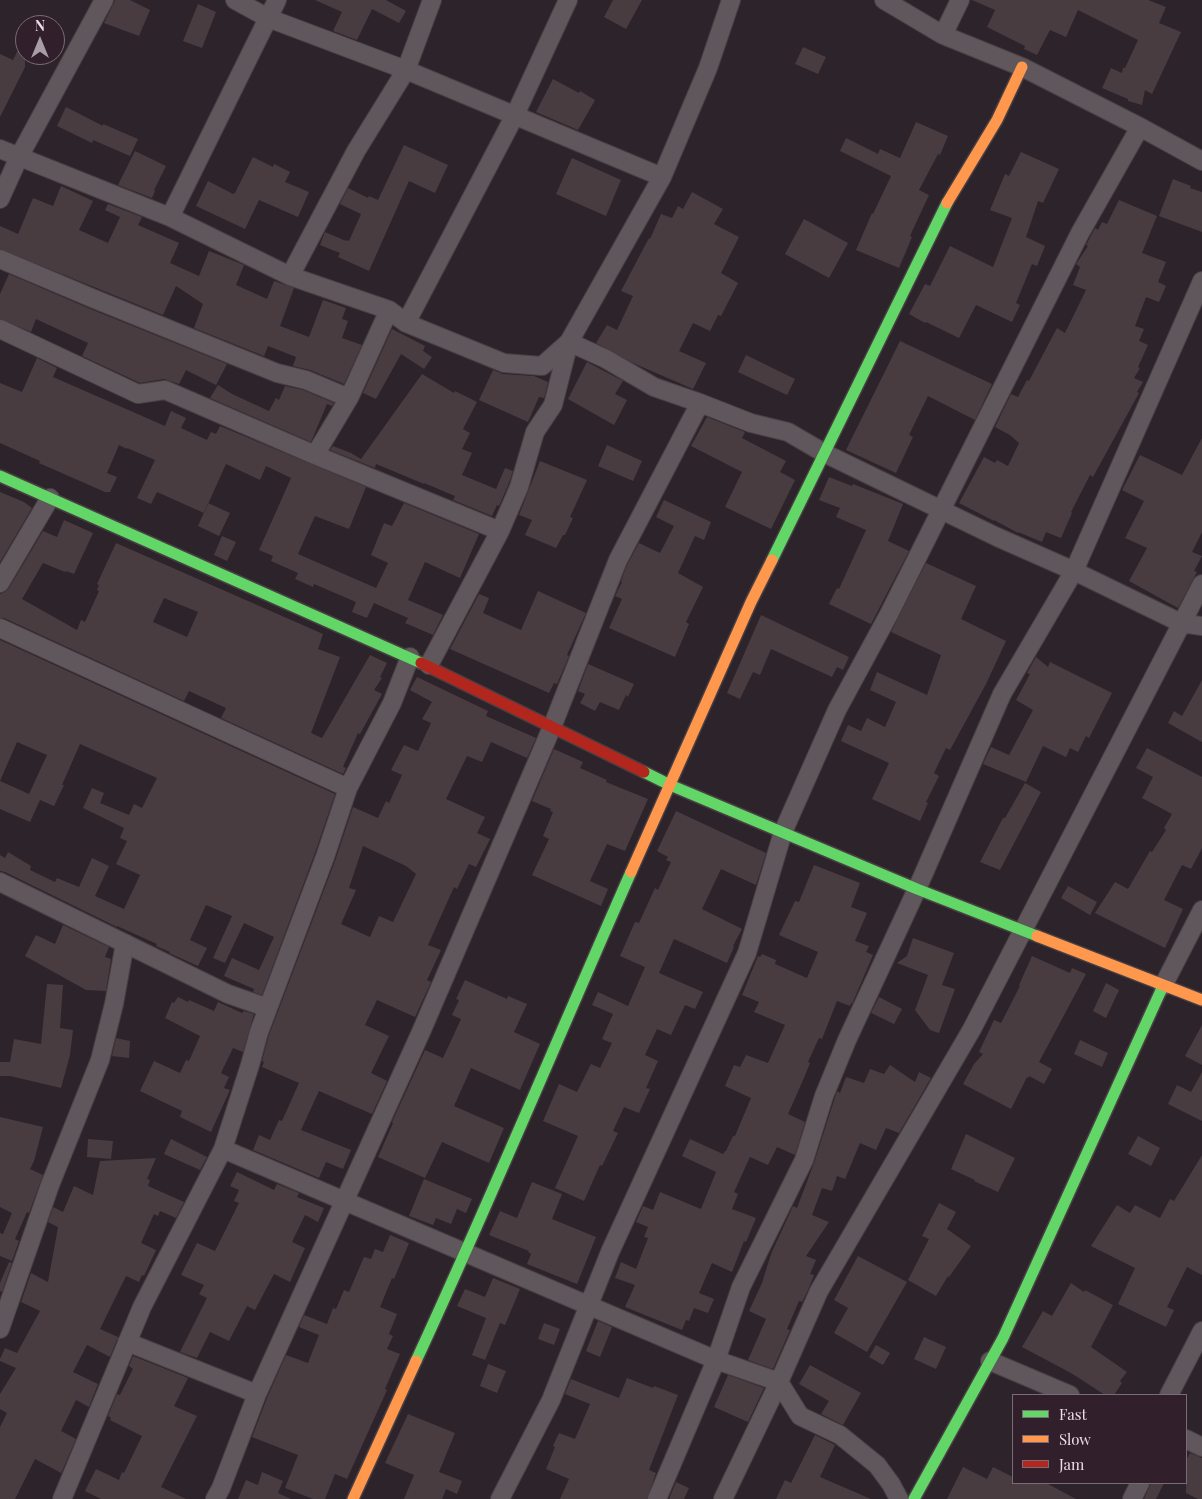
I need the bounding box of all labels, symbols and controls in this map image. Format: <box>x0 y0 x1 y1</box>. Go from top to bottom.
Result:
north arrow <box>15 15 65 65</box>
text: N <box>35 16 45 35</box>
legend <box>1012 1394 1187 1484</box>
text: Fast <box>1059 1404 1087 1424</box>
text: Slow <box>1059 1429 1091 1449</box>
text: Jam <box>1059 1454 1084 1474</box>

